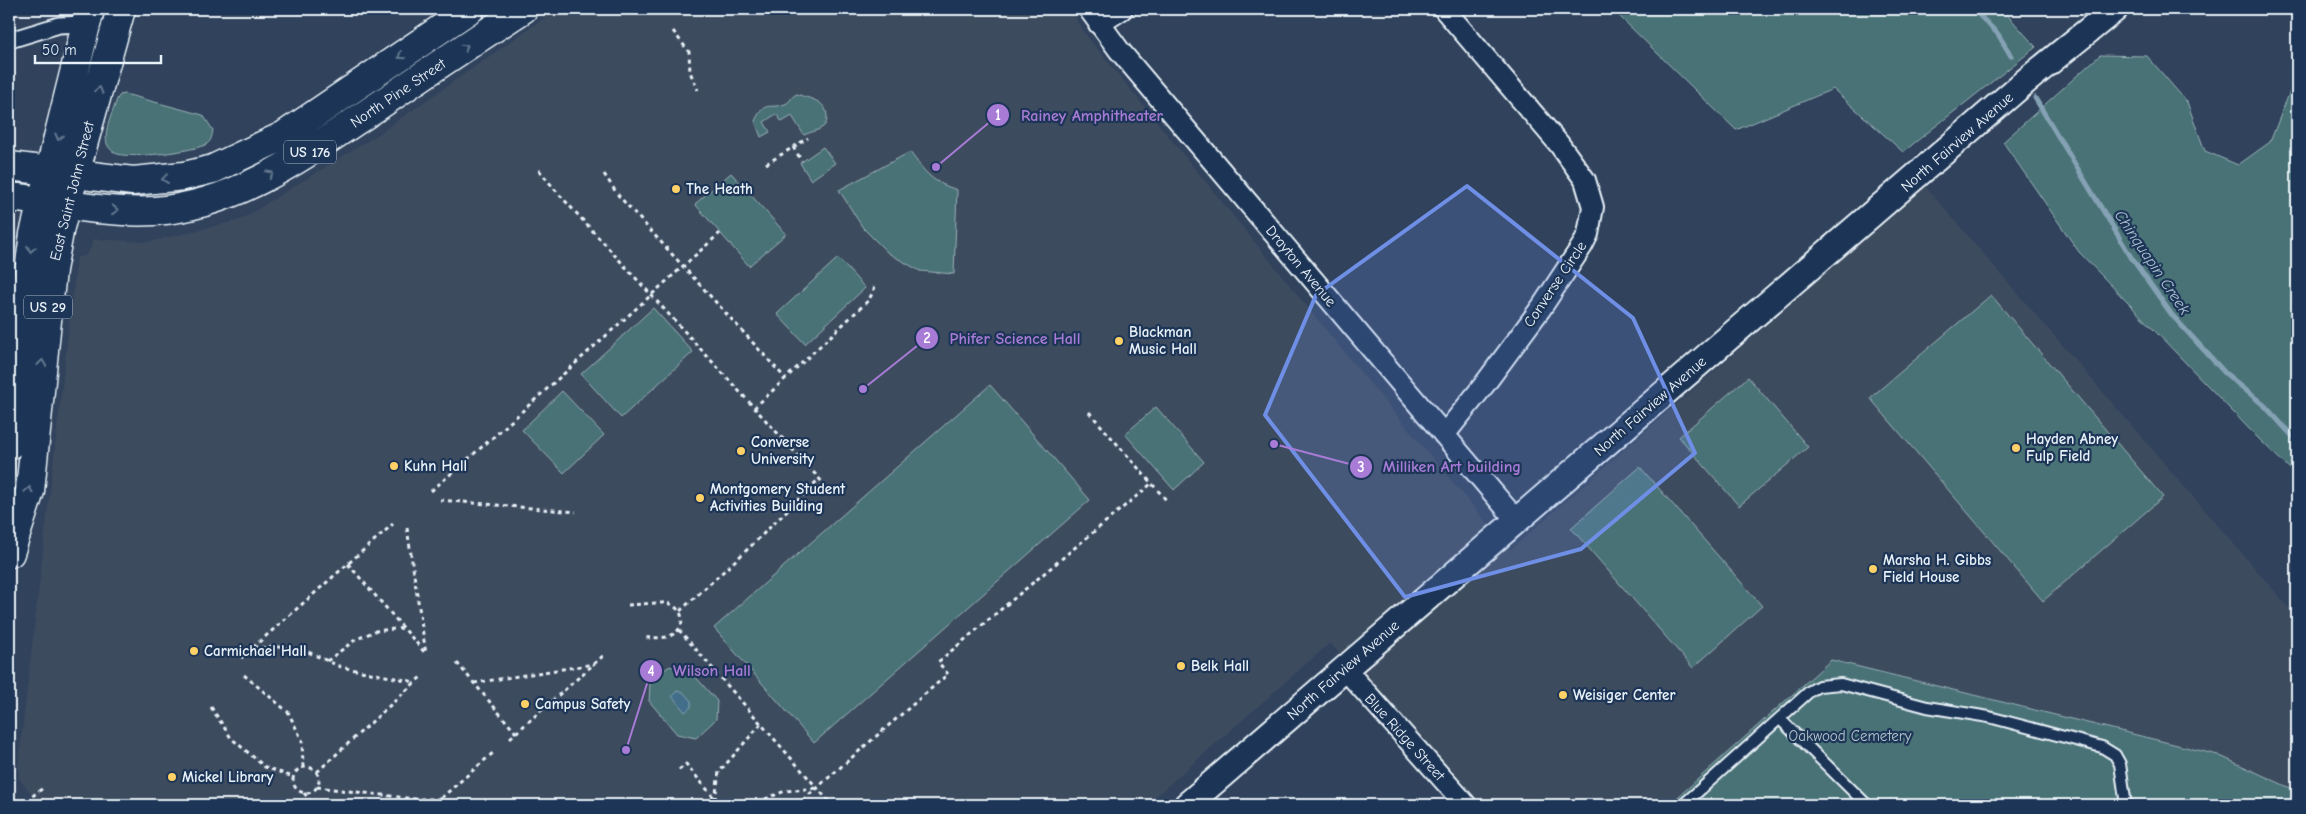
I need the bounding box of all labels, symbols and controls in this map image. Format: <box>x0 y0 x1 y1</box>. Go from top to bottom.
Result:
scale bar <box>35 32 161 64</box>
text: 50 m <box>42 41 77 59</box>
one-way arrow <box>459 44 469 53</box>
one-way arrow <box>397 50 407 59</box>
street label: North Pine Street <box>347 54 450 132</box>
one-way arrow <box>93 86 103 94</box>
street label: North Fairview Avenue <box>1897 88 2017 196</box>
callout: Rainey Amphitheater <box>986 100 1173 131</box>
text: 1 <box>995 106 1001 124</box>
text: Rainey Amphitheater <box>1021 107 1164 125</box>
street label: East Saint John Street <box>46 119 98 263</box>
one-way arrow <box>54 133 65 142</box>
road number: US 176 <box>284 140 336 163</box>
one-way arrow <box>265 170 274 180</box>
one-way arrow <box>161 173 169 184</box>
place label: The Heath <box>686 180 753 198</box>
marker: The Heath <box>670 183 682 195</box>
one-way arrow <box>111 204 119 215</box>
water label: Chinquapin Creek <box>2111 207 2194 318</box>
street label: Drayton Avenue <box>1262 222 1340 311</box>
street label: Converse Circle <box>1520 237 1591 330</box>
one-way arrow <box>26 246 37 254</box>
road number: US 29 <box>24 296 72 318</box>
callout: Phifer Science Hall <box>915 323 1090 354</box>
place label: Blackman Music Hall <box>1129 323 1197 358</box>
text: 2 <box>923 329 931 347</box>
text: Phifer Science Hall <box>950 330 1080 348</box>
marker: Blackman Music Hall <box>1113 335 1125 347</box>
street label: North Fairview Avenue <box>1590 352 1710 460</box>
one-way arrow <box>36 359 47 367</box>
place label: Hayden Abney Fulp Field <box>2026 430 2118 465</box>
place label: Converse University <box>751 433 814 468</box>
marker: Hayden Abney Fulp Field <box>2010 442 2022 454</box>
marker: Converse University <box>735 445 747 457</box>
callout: Milliken Art building <box>1348 451 1531 482</box>
place label: Kuhn Hall <box>404 457 467 475</box>
text: 3 <box>1357 458 1365 476</box>
text: Milliken Art building <box>1383 458 1521 476</box>
marker: Kuhn Hall <box>388 460 400 472</box>
place label: Montgomery Student Activities Building <box>710 480 846 515</box>
one-way arrow <box>24 485 34 494</box>
marker: Montgomery Student Activities Building <box>694 492 706 504</box>
place label: Marsha H. Gibbs Field House <box>1883 551 1991 586</box>
marker: Marsha H. Gibbs Field House <box>1867 563 1879 575</box>
street label: North Fairview Avenue <box>1283 616 1403 724</box>
place label: Carmichael Hall <box>204 642 307 660</box>
marker: Carmichael Hall <box>188 645 200 657</box>
callout: Wilson Hall <box>638 655 761 686</box>
place label: Belk Hall <box>1191 657 1249 675</box>
marker: Belk Hall <box>1175 660 1187 672</box>
text: 4 <box>647 662 655 680</box>
text: Wilson Hall <box>673 662 751 680</box>
place label: Weisiger Center <box>1573 686 1675 704</box>
marker: Weisiger Center <box>1557 689 1569 701</box>
street label: Blue Ridge Street <box>1361 690 1449 785</box>
place label: Campus Safety <box>535 695 630 713</box>
marker: Campus Safety <box>519 698 531 710</box>
park label: Oakwood Cemetery <box>1789 727 1912 745</box>
place label: Mickel Library <box>182 768 274 786</box>
marker: Mickel Library <box>166 771 178 783</box>

